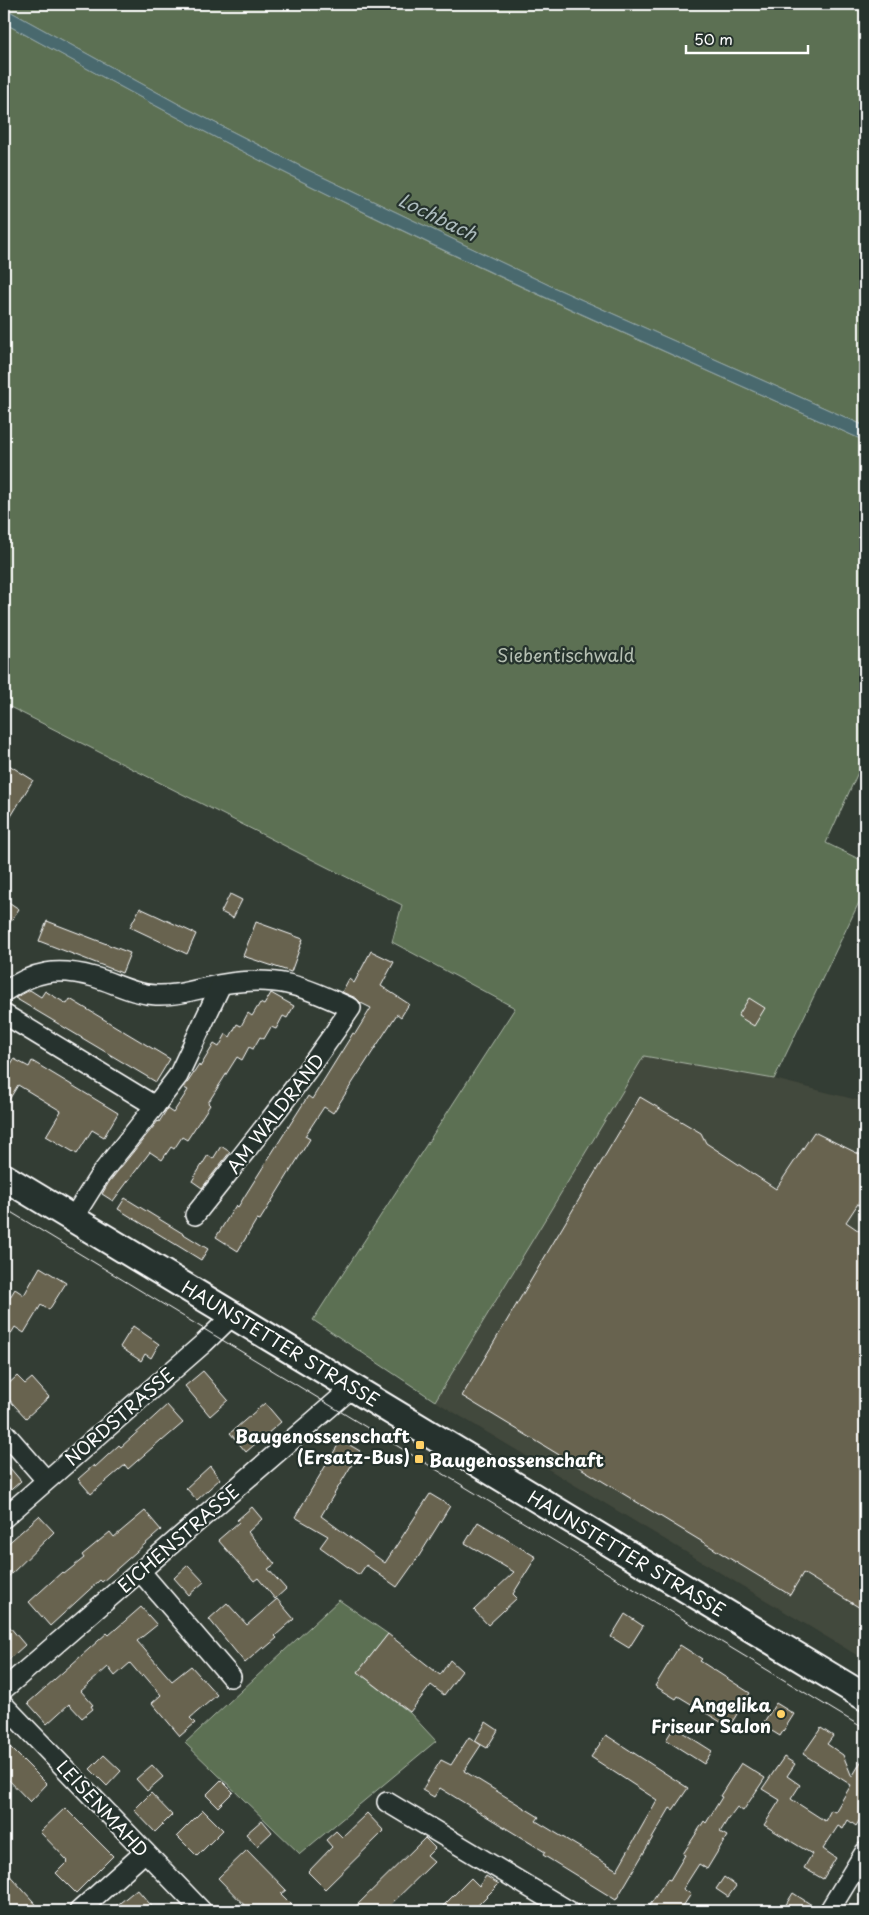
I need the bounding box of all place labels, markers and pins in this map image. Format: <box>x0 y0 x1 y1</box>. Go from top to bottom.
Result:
place label: Baugenossenschaft (Ersatz-Bus) <box>235 1422 410 1470</box>
marker: Baugenossenschaft (Ersatz-Bus) <box>414 1439 426 1451</box>
place label: Baugenossenschaft <box>429 1446 604 1473</box>
marker: Baugenossenschaft <box>413 1453 425 1465</box>
place label: Angelika Friseur Salon <box>651 1691 771 1739</box>
marker: Angelika Friseur Salon <box>775 1708 787 1720</box>

